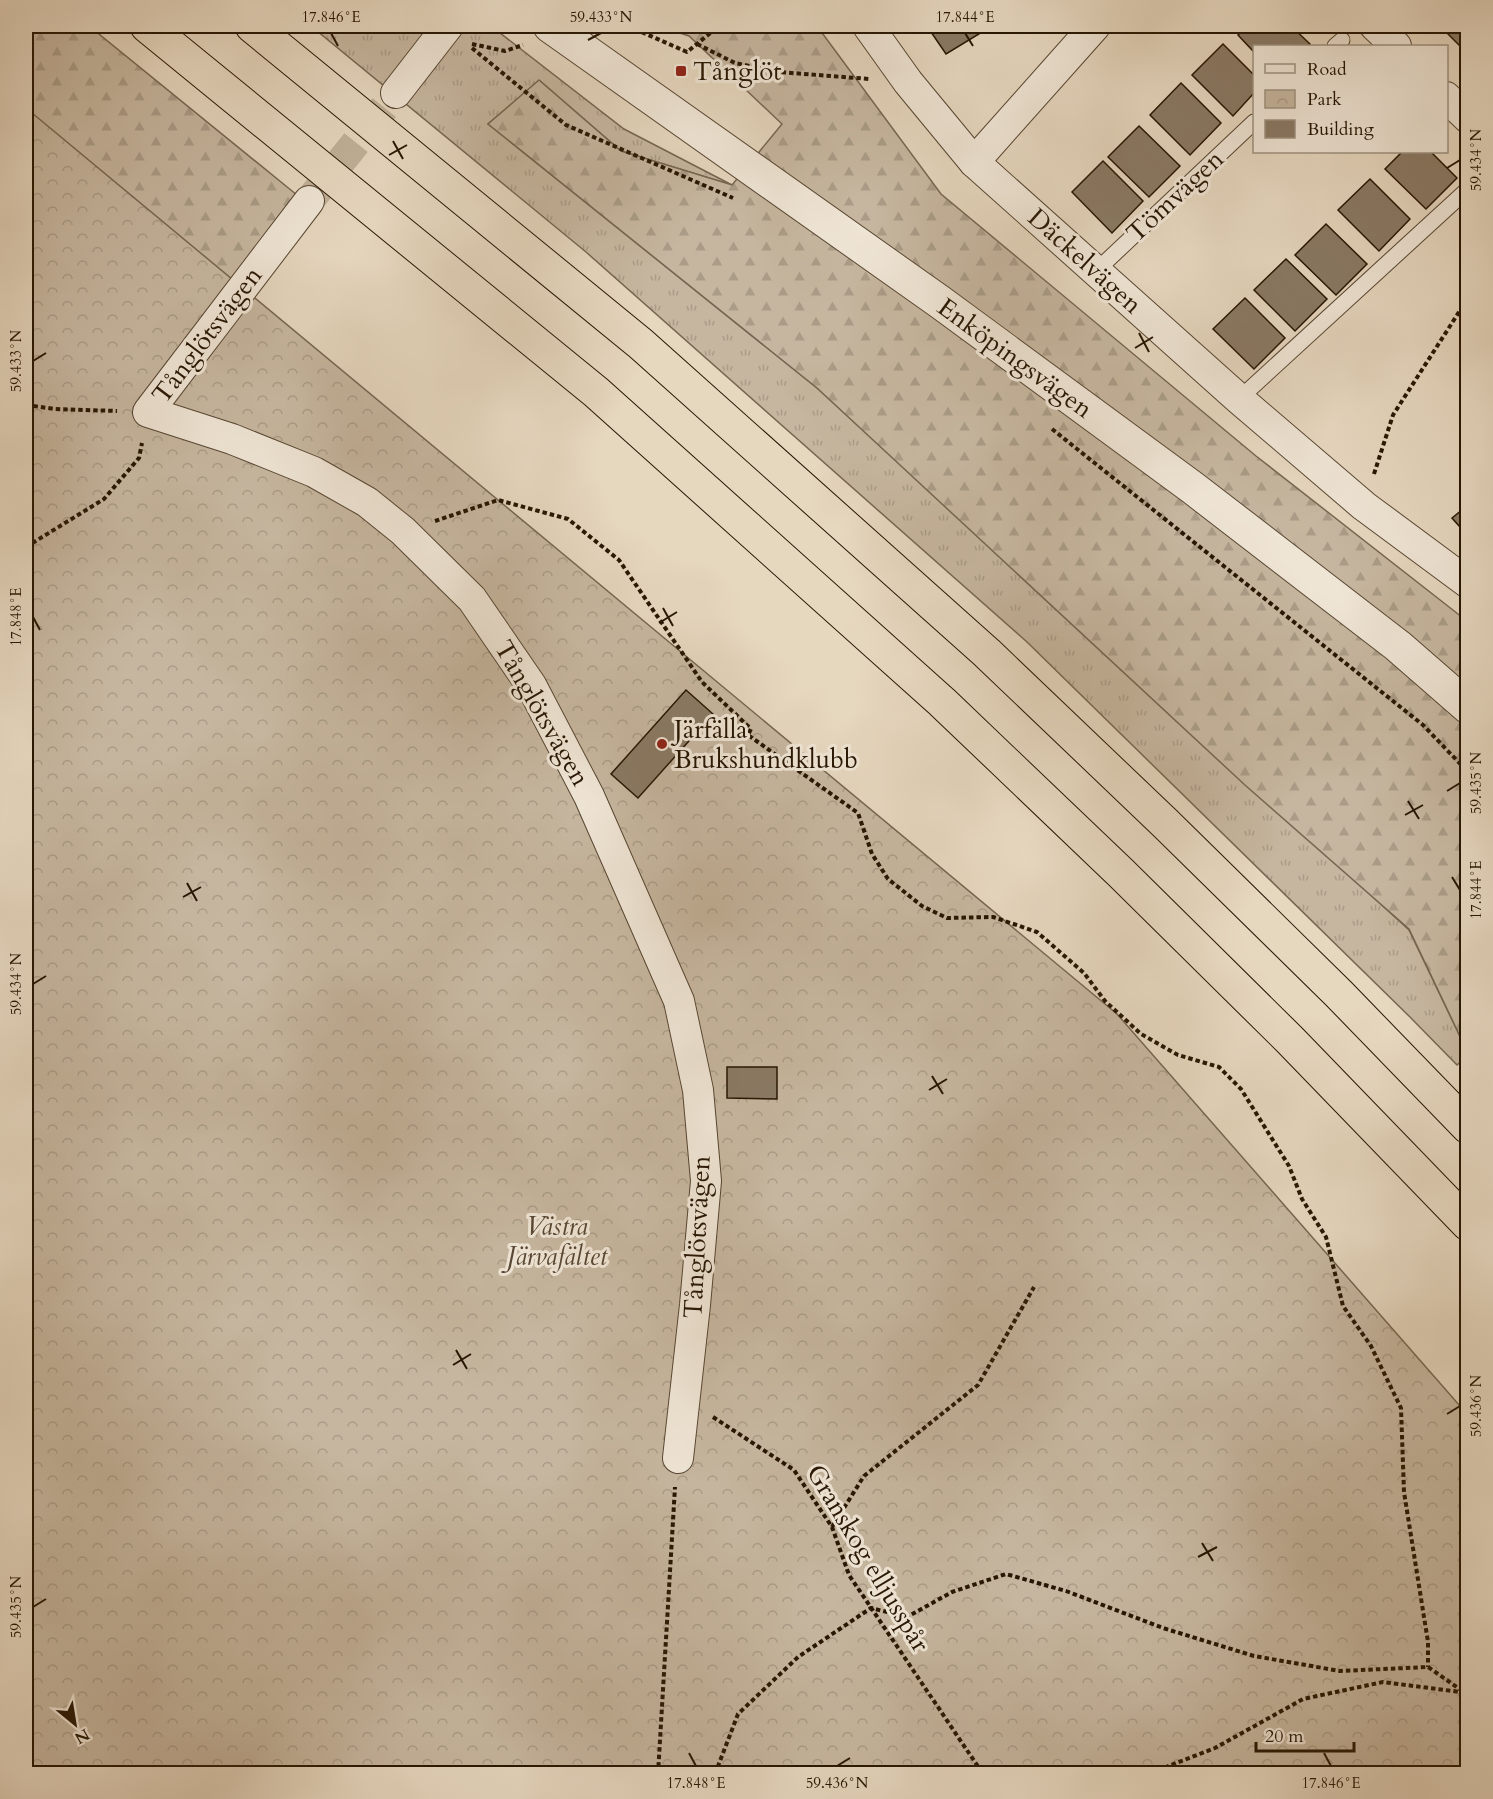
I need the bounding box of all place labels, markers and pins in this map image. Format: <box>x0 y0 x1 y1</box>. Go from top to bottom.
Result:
place label: Tånglöt <box>693 54 782 89</box>
marker: Tånglöt <box>674 64 688 78</box>
place label: Järfälla Brukshundklubb <box>670 712 858 777</box>
marker: Järfälla Brukshundklubb <box>655 737 669 751</box>

